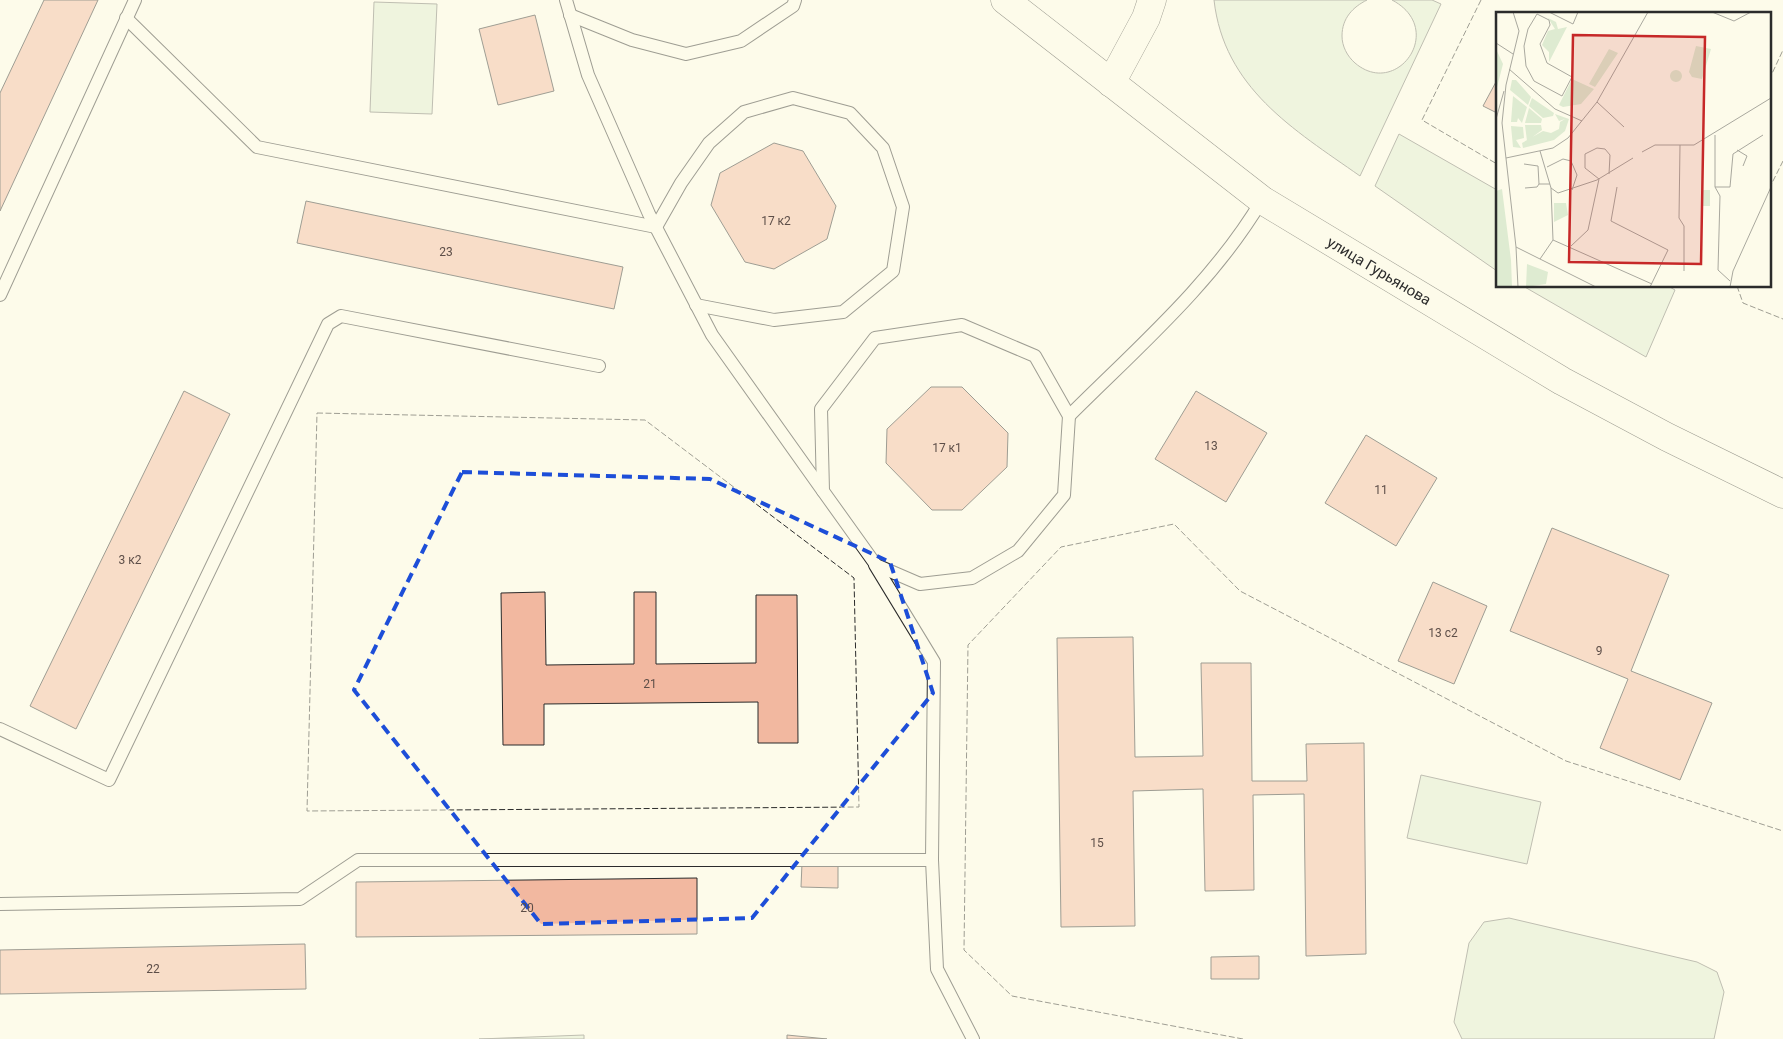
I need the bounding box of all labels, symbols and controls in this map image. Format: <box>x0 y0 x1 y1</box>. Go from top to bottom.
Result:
inset map <box>1496 12 1770 288</box>
house number: 17 к2 <box>761 214 791 228</box>
street label: улица Гурьянова <box>1324 233 1434 309</box>
house number: 23 <box>439 245 453 259</box>
house number: 13 <box>1204 439 1218 453</box>
house number: 17 к1 <box>932 441 962 455</box>
house number: 11 <box>1374 483 1388 497</box>
house number: 3 к2 <box>119 553 142 567</box>
house number: 13 с2 <box>1428 626 1458 640</box>
house number: 9 <box>1596 644 1602 658</box>
house number: 21 <box>643 677 657 691</box>
house number: 15 <box>1090 836 1104 850</box>
house number: 20 <box>520 901 534 915</box>
house number: 22 <box>146 962 160 976</box>

